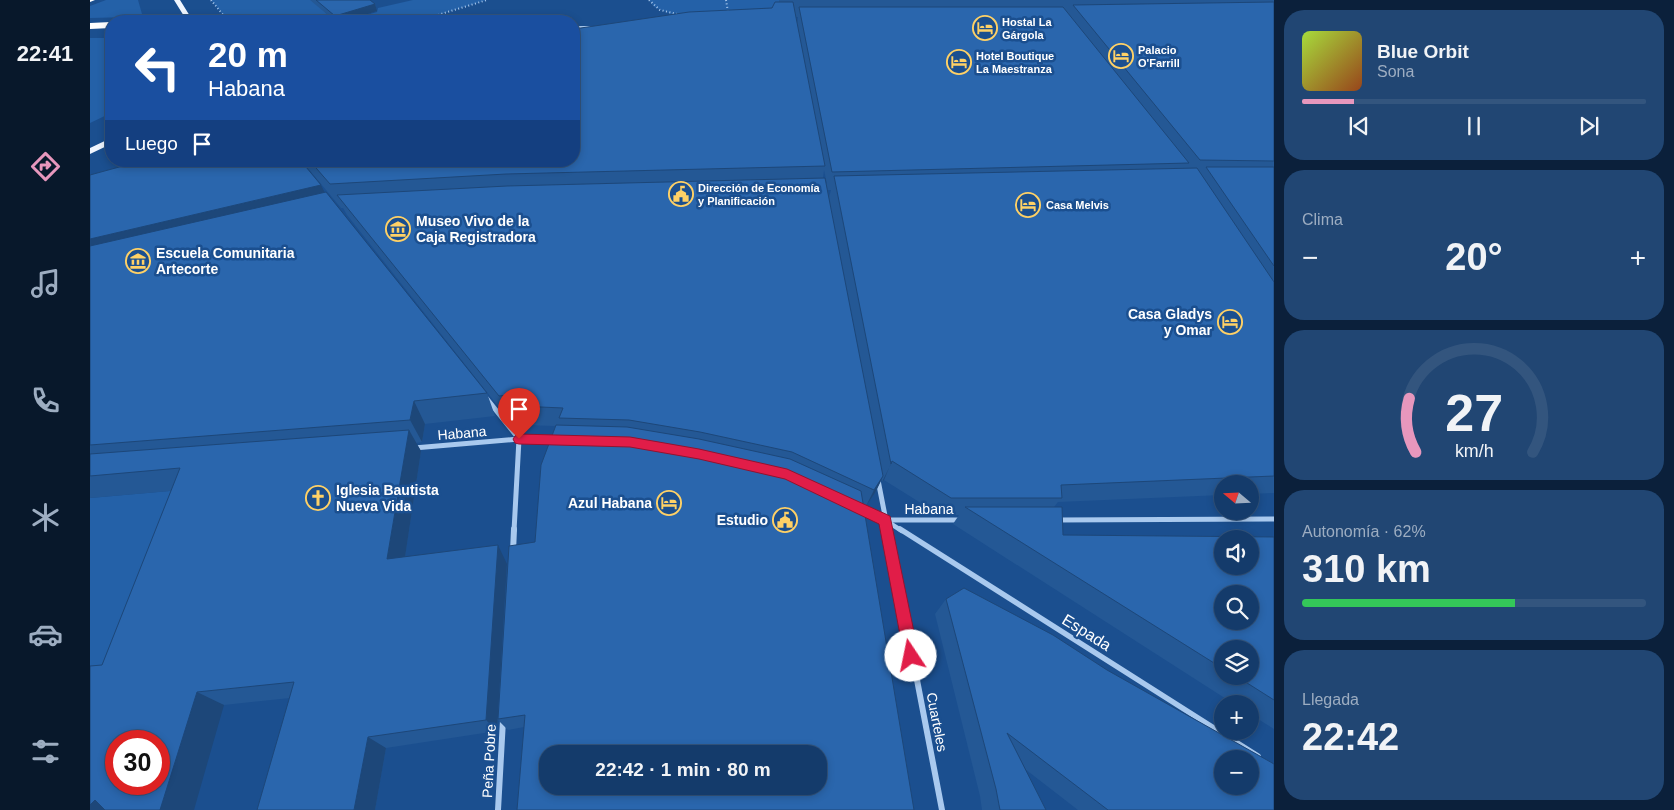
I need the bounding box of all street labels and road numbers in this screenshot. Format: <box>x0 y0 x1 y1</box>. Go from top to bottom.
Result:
street label: Habana <box>437 423 487 443</box>
street label: Habana <box>904 501 954 517</box>
street label: Espada <box>1059 611 1114 654</box>
street label: Cuarteles <box>923 691 951 753</box>
street label: Peña Pobre <box>479 723 499 798</box>

